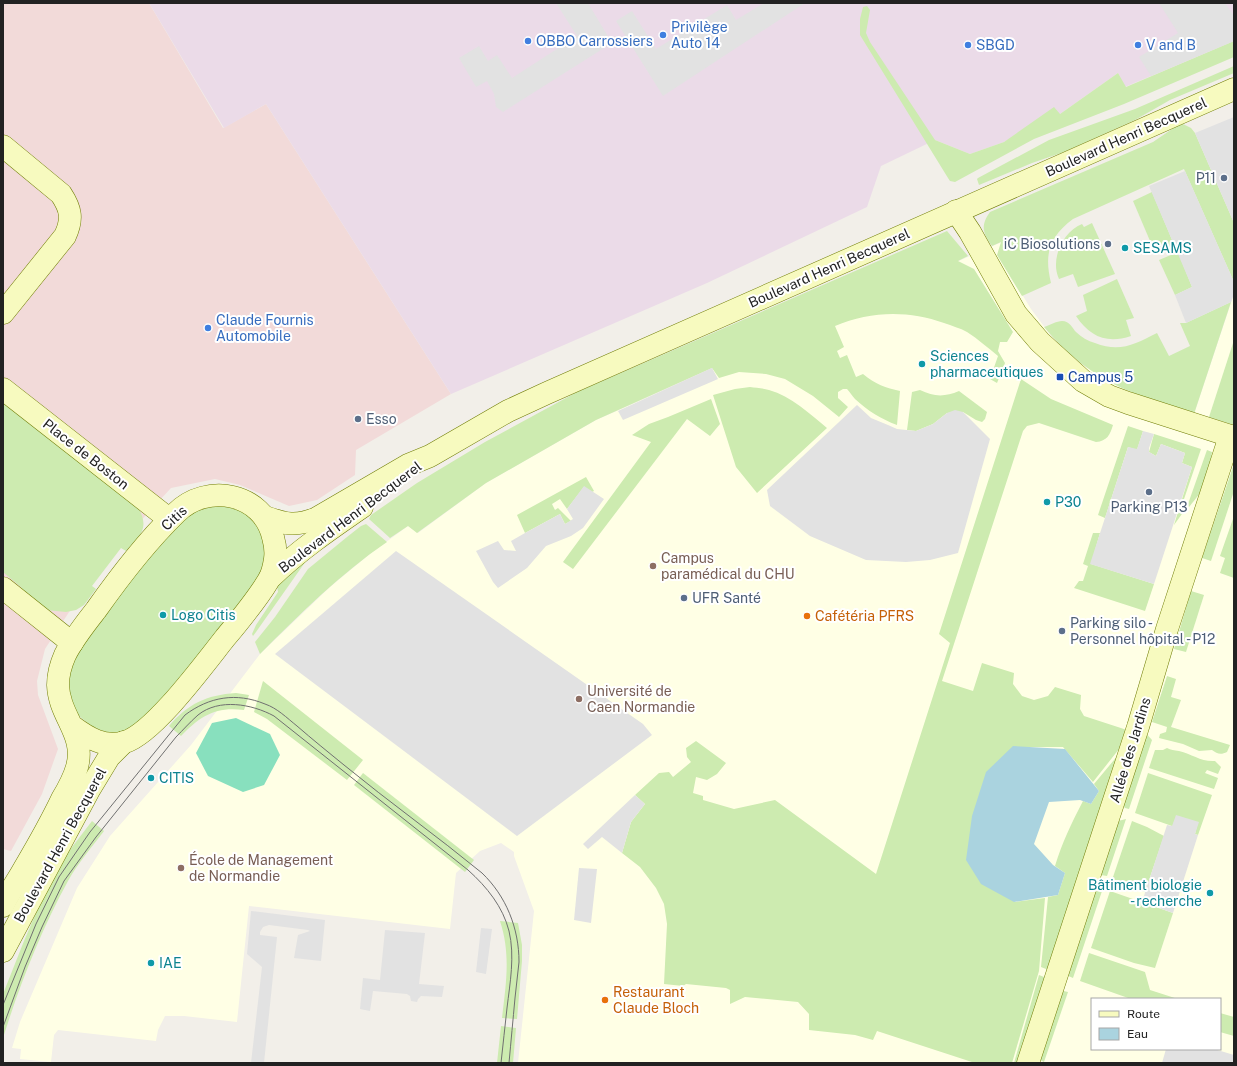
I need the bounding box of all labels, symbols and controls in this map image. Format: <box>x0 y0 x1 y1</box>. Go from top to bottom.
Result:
place label: Privilège Auto 14 <box>671 19 728 51</box>
marker: Privilège Auto 14 <box>658 30 668 40</box>
place label: OBBO Carrossiers <box>536 33 653 49</box>
marker: OBBO Carrossiers <box>523 36 533 46</box>
place label: SBGD <box>976 37 1015 53</box>
place label: V and B <box>1146 37 1196 53</box>
marker: SBGD <box>963 40 973 50</box>
marker: V and B <box>1133 40 1143 50</box>
street label: Boulevard Henri Becquerel <box>1043 94 1209 180</box>
place label: P11 <box>1196 170 1216 186</box>
marker: P11 <box>1219 173 1229 183</box>
street label: Boulevard Henri Becquerel <box>746 225 912 311</box>
place label: iC Biosolutions <box>1004 236 1100 252</box>
marker: iC Biosolutions <box>1103 239 1113 249</box>
place label: SESAMS <box>1133 240 1192 256</box>
marker: SESAMS <box>1120 243 1130 253</box>
place label: Claude Fournis Automobile <box>216 312 314 344</box>
marker: Claude Fournis Automobile <box>203 323 213 333</box>
place label: Sciences pharmaceutiques <box>930 348 1043 380</box>
marker: Sciences pharmaceutiques <box>917 359 927 369</box>
place label: Campus 5 <box>1068 369 1133 385</box>
marker: Campus 5 <box>1055 372 1065 382</box>
place label: Esso <box>366 411 397 427</box>
marker: Esso <box>353 414 363 424</box>
street label: Place de Boston <box>40 416 132 492</box>
street label: Boulevard Henri Becquerel <box>275 458 425 576</box>
marker: Parking P13 <box>1144 487 1154 497</box>
place label: P30 <box>1055 494 1081 510</box>
marker: P30 <box>1042 497 1052 507</box>
place label: Parking P13 <box>1110 499 1188 515</box>
street label: Citis <box>158 502 190 534</box>
place label: Campus paramédical du CHU <box>661 550 795 582</box>
marker: Campus paramédical du CHU <box>648 561 658 571</box>
place label: UFR Santé <box>692 590 761 606</box>
marker: UFR Santé <box>679 593 689 603</box>
place label: Logo Citis <box>171 607 236 623</box>
place label: Cafétéria PFRS <box>815 608 914 624</box>
marker: Logo Citis <box>158 610 168 620</box>
marker: Cafétéria PFRS <box>802 611 812 621</box>
place label: Parking silo - Personnel hôpital - P12 <box>1070 615 1215 647</box>
marker: Parking silo - Personnel hôpital - P12 <box>1057 626 1067 636</box>
place label: Université de Caen Normandie <box>587 683 695 715</box>
marker: Université de Caen Normandie <box>574 694 584 704</box>
street label: Allée des Jardins <box>1106 695 1154 805</box>
street label: Boulevard Henri Becquerel <box>11 765 109 925</box>
place label: CITIS <box>159 770 194 786</box>
marker: CITIS <box>146 773 156 783</box>
place label: École de Management de Normandie <box>189 851 333 884</box>
marker: École de Management de Normandie <box>176 863 186 873</box>
place label: Bâtiment biologie - recherche <box>1088 877 1202 909</box>
marker: Bâtiment biologie - recherche <box>1205 888 1215 898</box>
place label: IAE <box>159 955 182 971</box>
marker: IAE <box>146 958 156 968</box>
place label: Restaurant Claude Bloch <box>613 984 699 1016</box>
marker: Restaurant Claude Bloch <box>600 995 610 1005</box>
legend <box>1091 998 1221 1050</box>
text: Route <box>1127 1007 1160 1021</box>
text: Eau <box>1127 1027 1148 1041</box>

